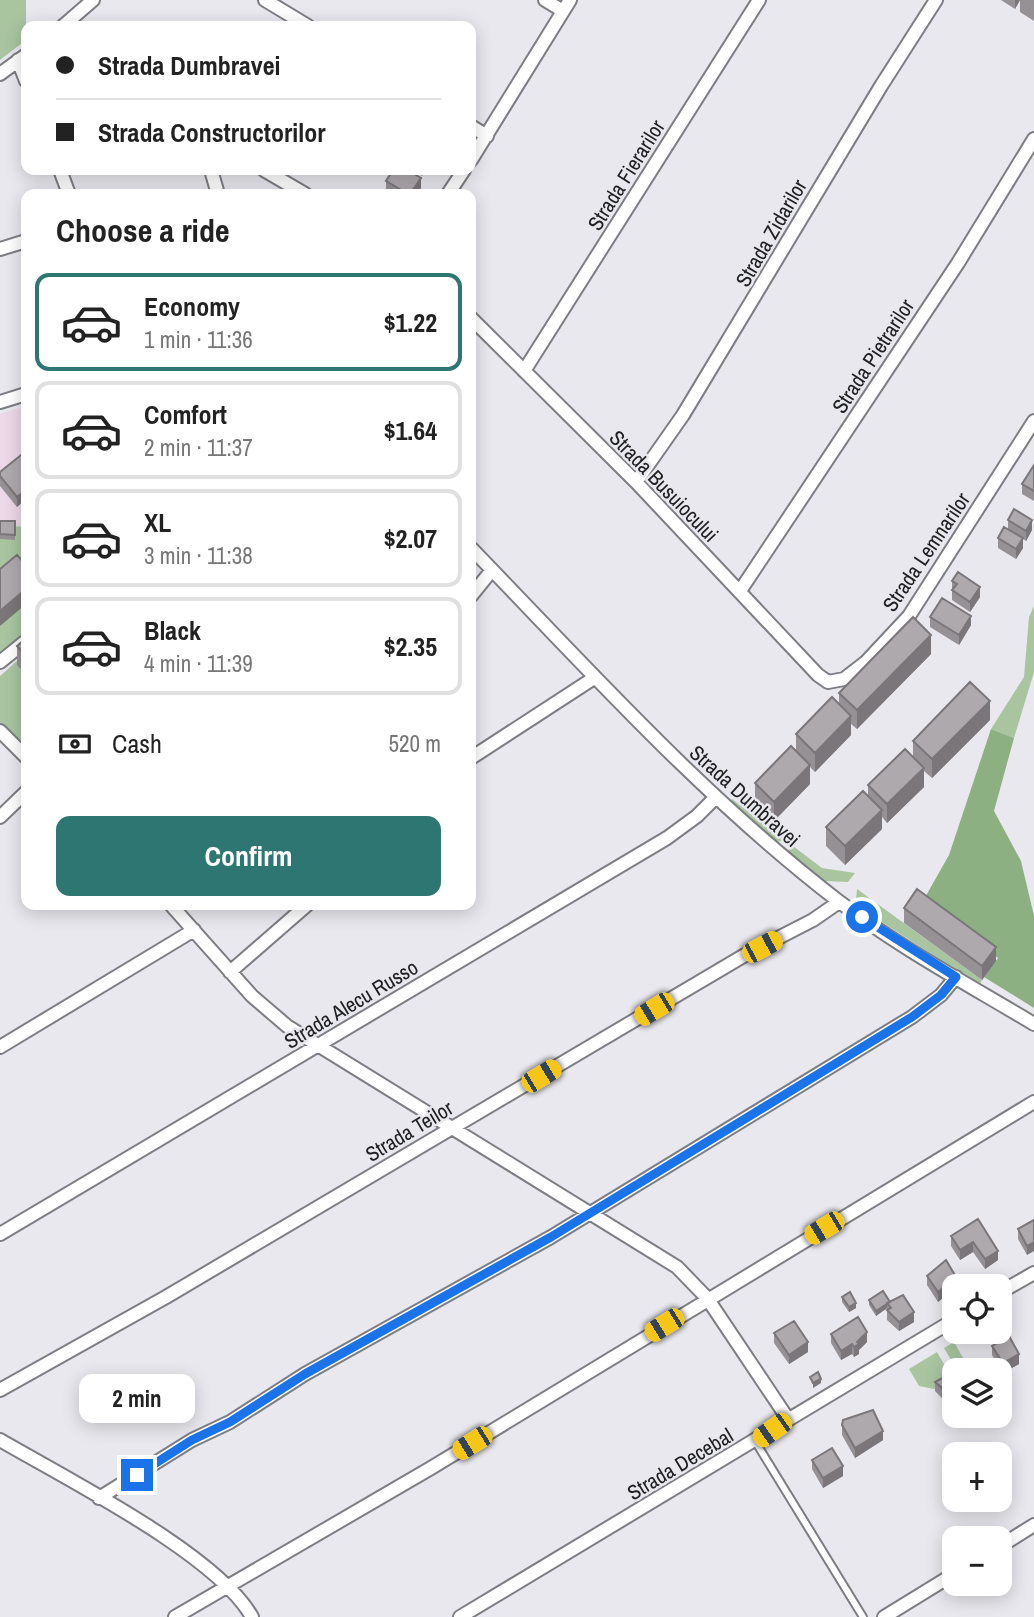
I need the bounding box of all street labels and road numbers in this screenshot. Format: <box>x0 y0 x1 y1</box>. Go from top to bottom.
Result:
street label: Strada Fierarilor <box>580 114 672 236</box>
street label: Strada Zidarilor <box>729 174 814 292</box>
street label: Strada Pietrarilor <box>825 293 921 419</box>
street label: Strada Busuiocului <box>603 424 725 548</box>
street label: Strada Lemnarilor <box>875 487 977 617</box>
street label: Strada Dumbravei <box>683 738 807 854</box>
street label: Strada Alecu Russo <box>279 953 423 1055</box>
street label: Strada Teilor <box>360 1093 458 1168</box>
street label: Strada Decebal <box>622 1421 738 1507</box>

